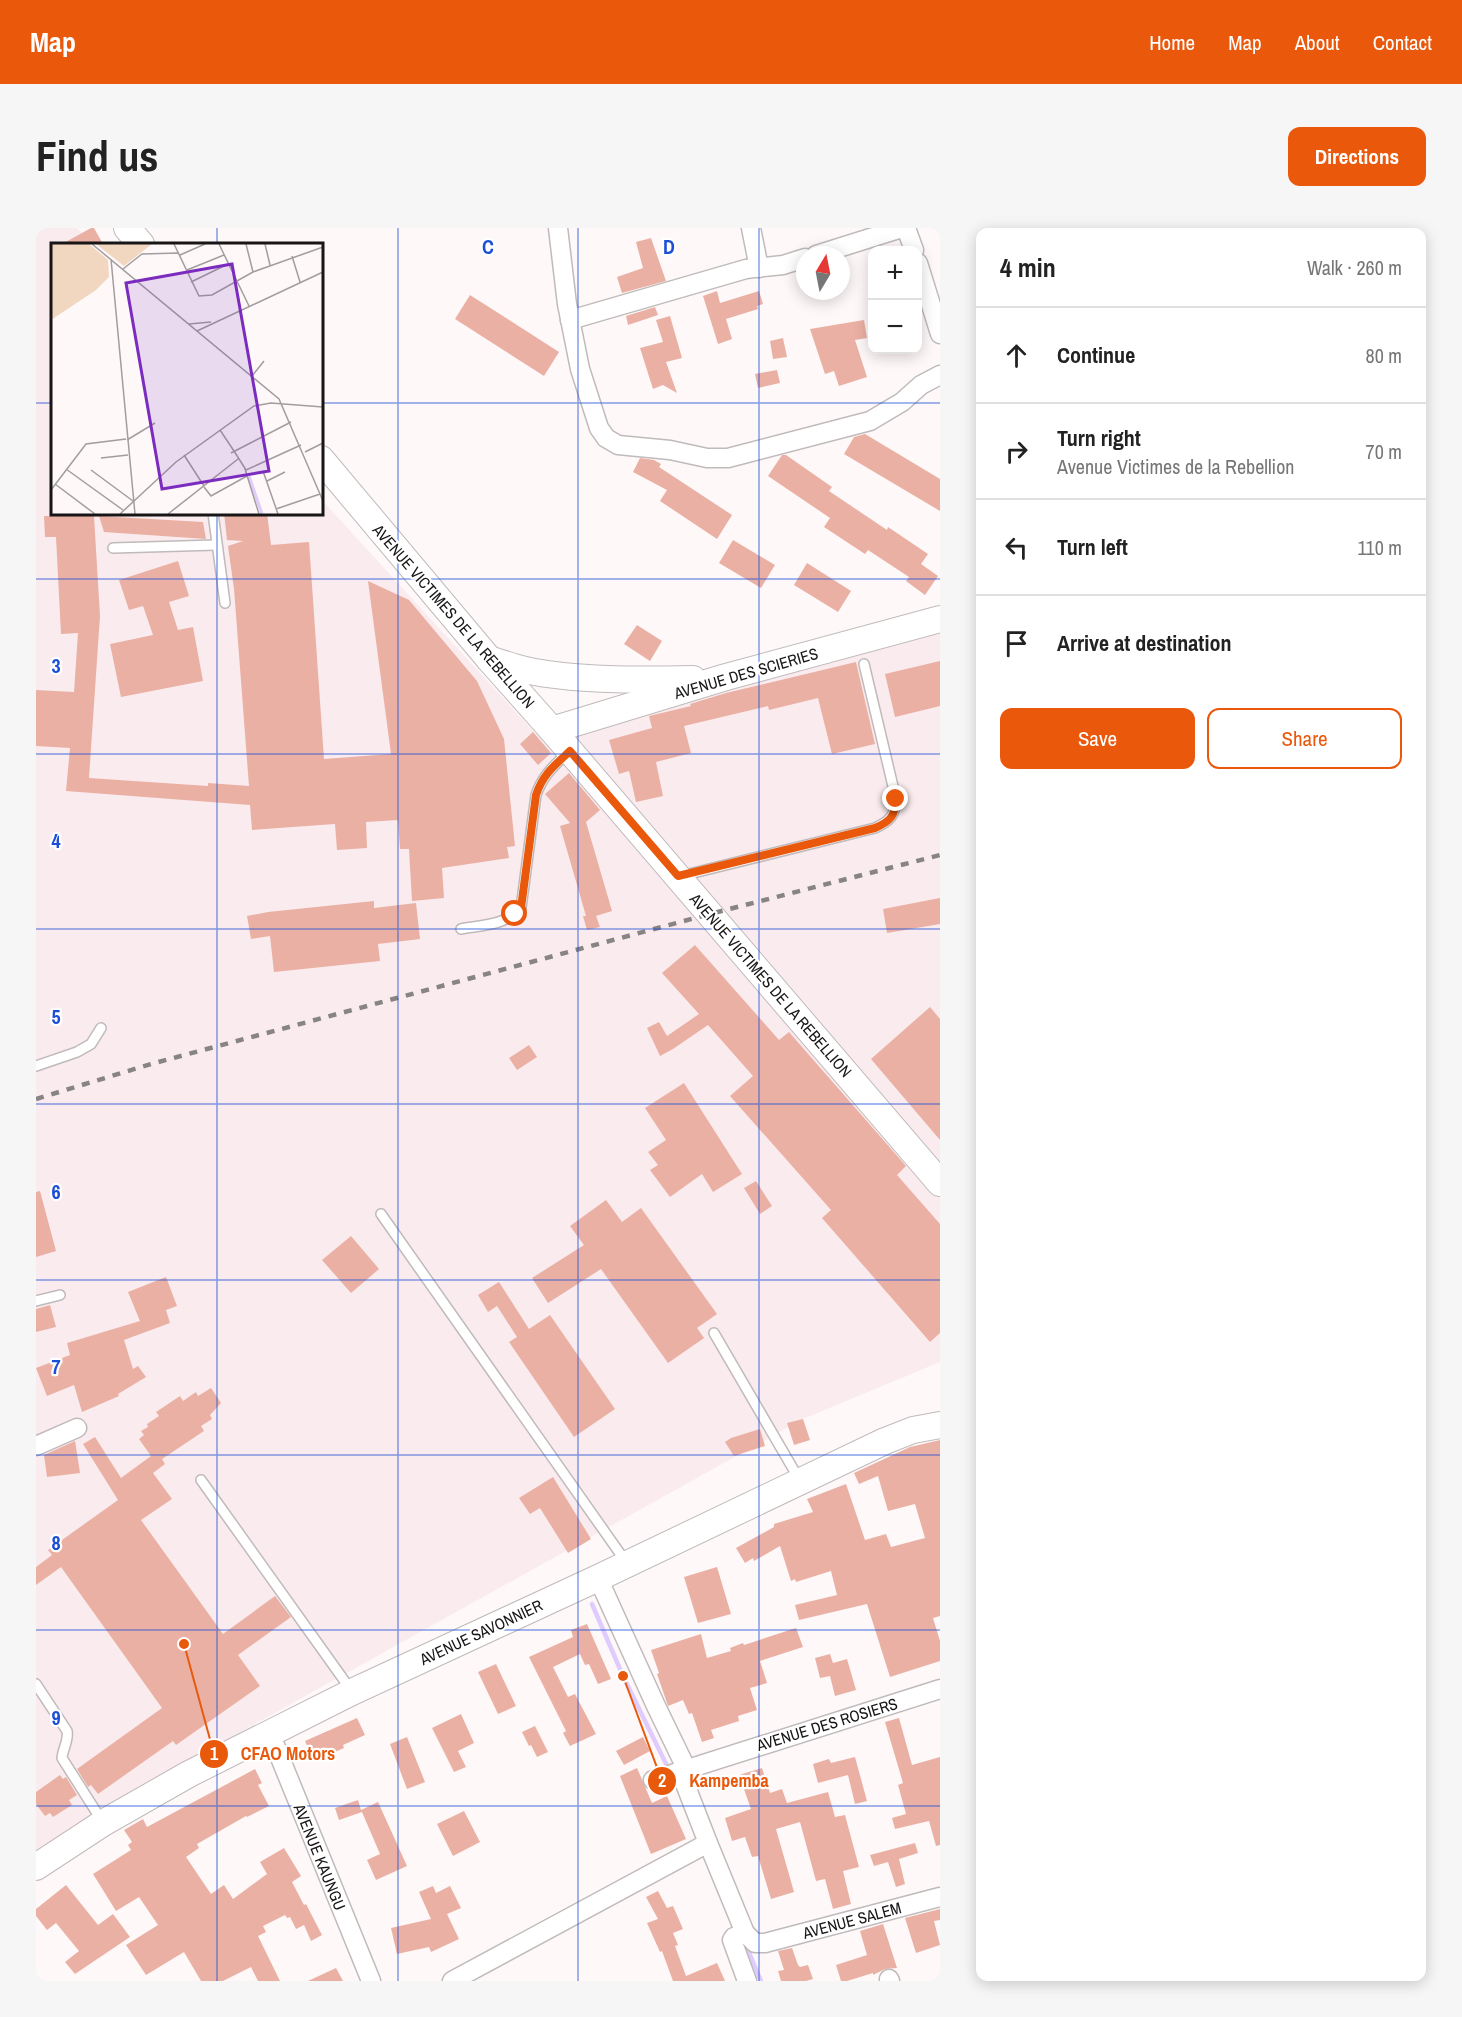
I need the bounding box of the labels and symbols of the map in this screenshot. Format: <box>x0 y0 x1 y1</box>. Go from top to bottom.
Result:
text: C <box>482 233 494 260</box>
text: D <box>663 233 675 260</box>
inset map <box>51 243 322 514</box>
north arrow <box>796 246 850 300</box>
street label: AVENUE VICTIMES DE LA REBELLION <box>367 519 540 713</box>
street label: AVENUE DES SCIERIES <box>671 642 821 704</box>
text: 3 <box>51 652 61 679</box>
route end <box>882 785 908 811</box>
text: 4 <box>51 827 61 854</box>
street label: AVENUE VICTIMES DE LA REBELLION <box>684 888 857 1082</box>
route start <box>501 900 527 926</box>
text: 5 <box>51 1003 61 1030</box>
text: 6 <box>51 1178 61 1205</box>
text: 7 <box>51 1353 61 1380</box>
text: 8 <box>51 1529 61 1556</box>
street label: AVENUE SAVONNIER <box>415 1594 546 1670</box>
street label: AVENUE DES ROSIERS <box>753 1692 900 1756</box>
text: 9 <box>51 1704 61 1731</box>
callout: CFAO Motors <box>199 1736 347 1772</box>
text: 1 <box>210 1741 219 1766</box>
text: CFAO Motors <box>241 1741 335 1766</box>
callout: Kampemba <box>647 1763 780 1799</box>
text: 2 <box>658 1768 666 1793</box>
text: Kampemba <box>689 1768 770 1793</box>
street label: AVENUE KAUNGU <box>288 1800 351 1913</box>
street label: AVENUE SALEM <box>799 1896 904 1944</box>

